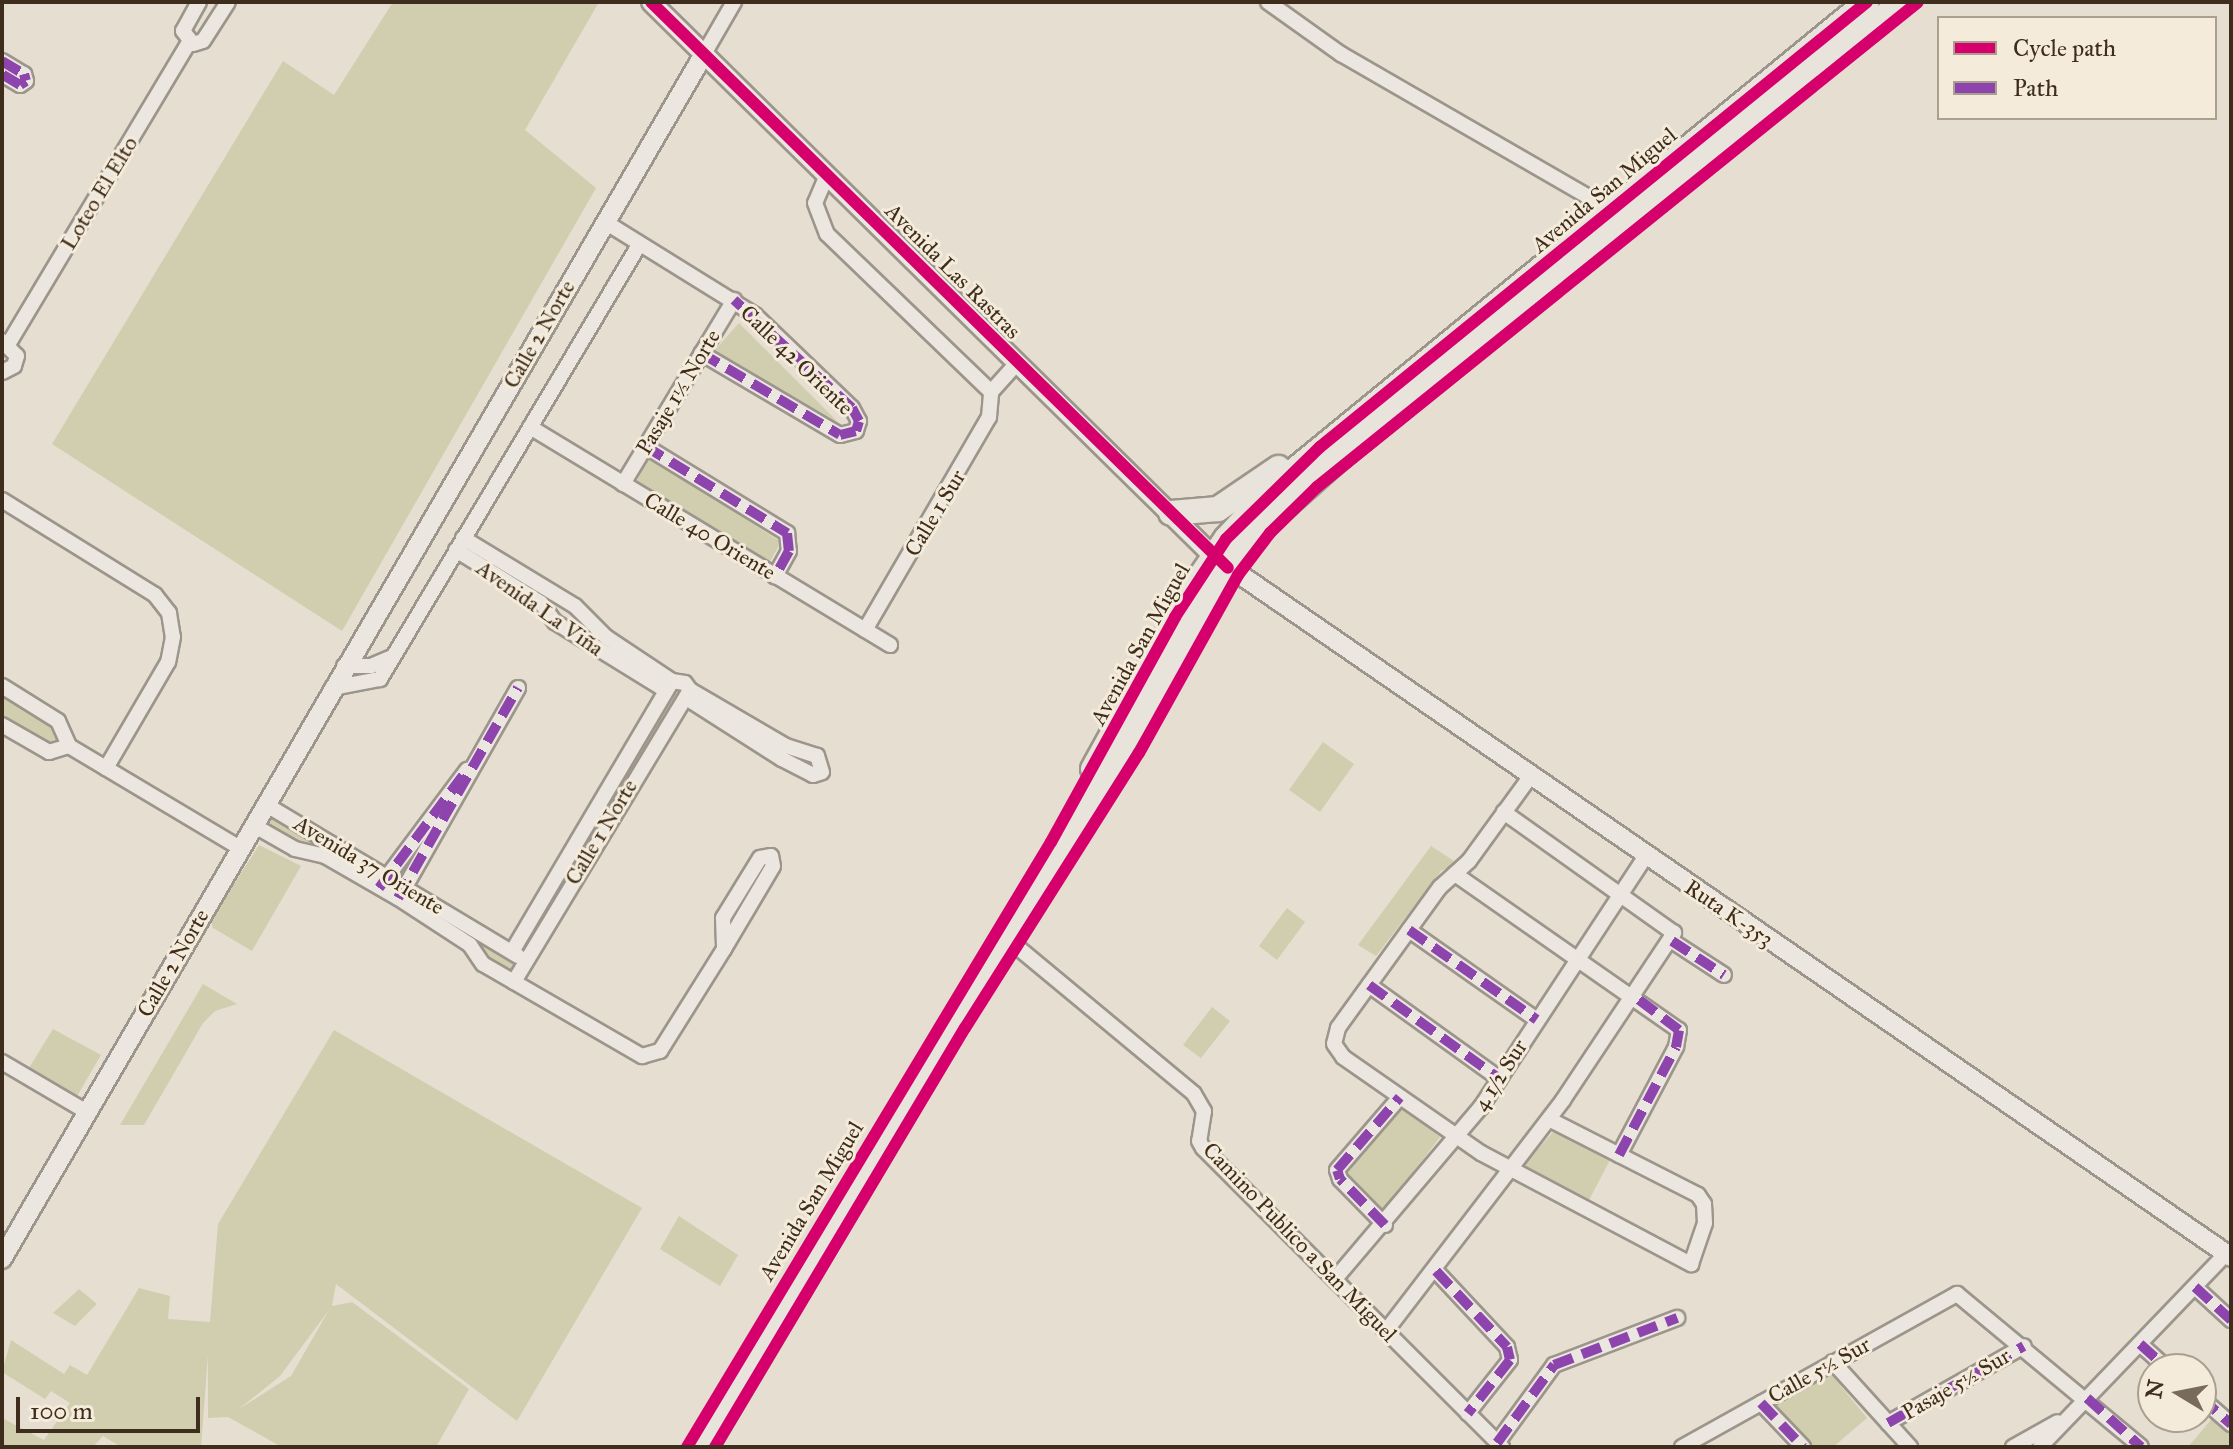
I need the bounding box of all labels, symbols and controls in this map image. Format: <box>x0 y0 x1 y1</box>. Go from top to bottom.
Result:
legend <box>1937 16 2217 120</box>
text: Cycle path <box>2013 33 2116 63</box>
text: Path <box>2013 73 2058 103</box>
street label: Avenida San Miguel <box>1526 122 1682 258</box>
street label: Loteo El Elto <box>55 132 143 254</box>
street label: Avenida Las Rastras <box>880 198 1026 344</box>
street label: Calle 2 Norte <box>498 275 580 393</box>
street label: Calle 42 Oriente <box>735 300 859 420</box>
street label: Pasaje 1½ Norte <box>630 325 726 459</box>
street label: Calle 1 Sur <box>899 465 971 561</box>
street label: Calle 40 Oriente <box>639 486 781 586</box>
street label: Avenida La Viña <box>471 554 609 662</box>
street label: Avenida San Miguel <box>1085 558 1195 730</box>
street label: Calle 1 Norte <box>559 775 643 889</box>
street label: Avenida 37 Oriente <box>289 810 449 920</box>
street label: Ruta K-353 <box>1680 874 1778 952</box>
street label: Calle 2 Norte <box>132 904 214 1022</box>
street label: 4 1/2 Sur <box>1467 1034 1533 1116</box>
street label: Avenida San Miguel <box>753 1117 869 1285</box>
street label: Camino Publico a San Miguel <box>1198 1137 1402 1347</box>
street label: Calle 5½ Sur <box>1763 1331 1875 1409</box>
street label: Pasaje 5½ Sur <box>1897 1342 2015 1426</box>
north arrow <box>2137 1353 2217 1433</box>
text: N <box>2140 1378 2170 1401</box>
scale bar <box>20 1381 204 1431</box>
text: 100 m <box>30 1396 93 1426</box>

